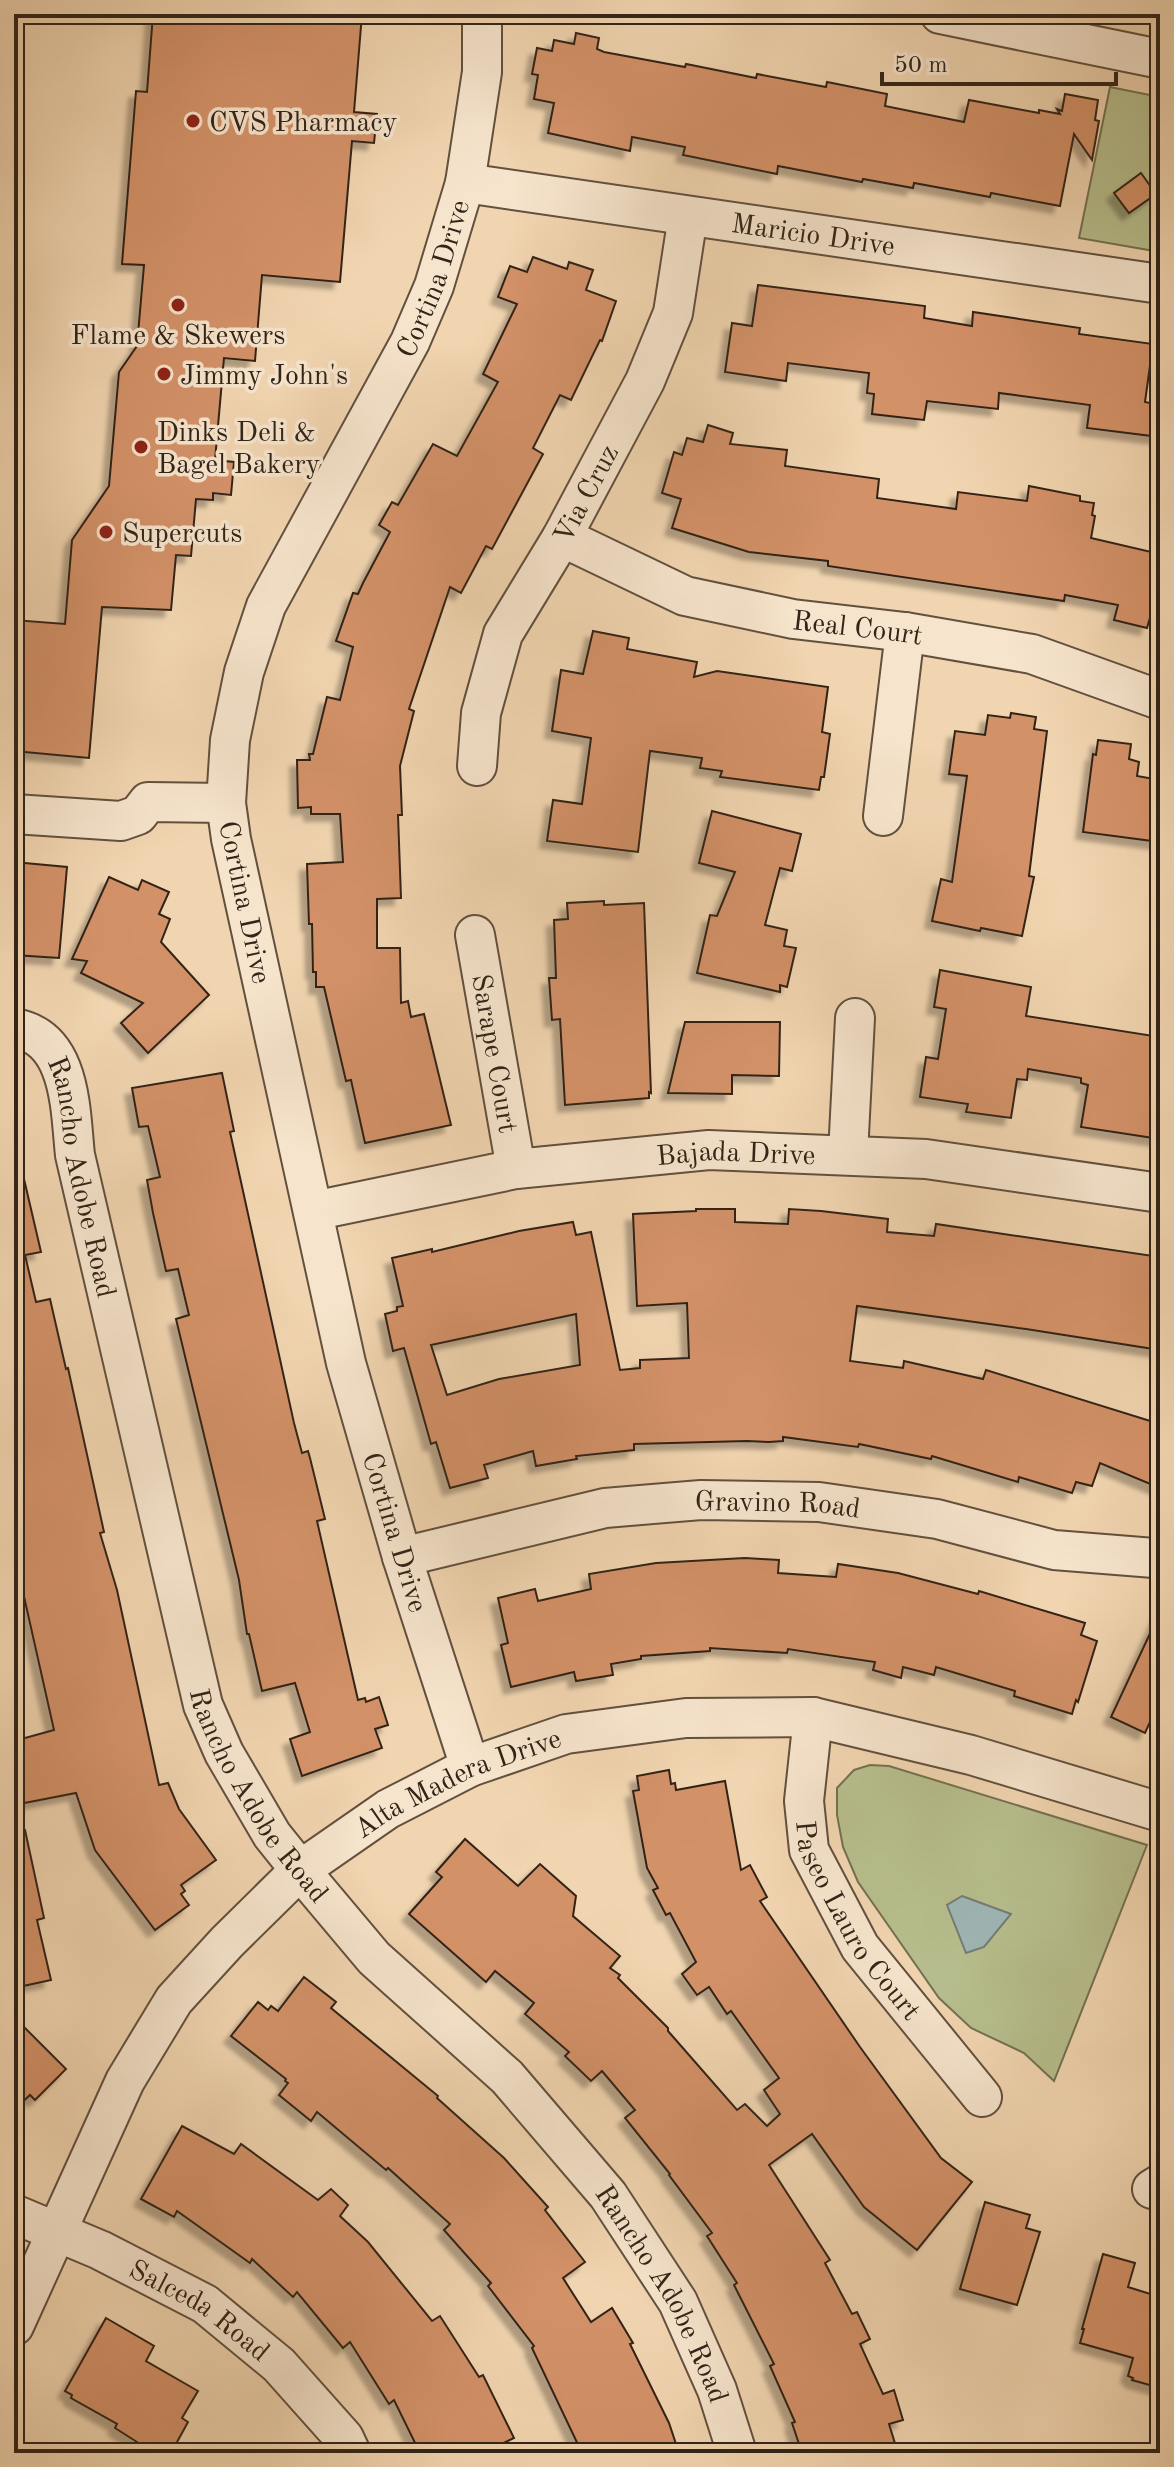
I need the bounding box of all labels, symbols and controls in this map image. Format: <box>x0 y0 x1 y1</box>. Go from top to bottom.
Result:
scale bar <box>882 36 1116 86</box>
text: 50 m <box>894 54 948 78</box>
place label: CVS Pharmacy <box>209 110 397 138</box>
marker: CVS Pharmacy <box>184 112 202 130</box>
street label: Cortina Drive <box>393 197 476 363</box>
street label: Maricio Drive <box>729 211 897 262</box>
marker: Flame & Skewers <box>169 296 187 314</box>
place label: Flame & Skewers <box>71 323 285 351</box>
place label: Jimmy John's <box>180 363 348 391</box>
marker: Jimmy John's <box>155 365 173 383</box>
place label: Dinks Deli & Bagel Bakery <box>157 420 321 480</box>
marker: Dinks Deli & Bagel Bakery <box>132 438 150 456</box>
street label: Via Cruz <box>550 441 625 549</box>
place label: Supercuts <box>122 521 242 549</box>
marker: Supercuts <box>97 523 115 541</box>
street label: Real Court <box>791 608 925 652</box>
street label: Cortina Drive <box>212 819 274 986</box>
street label: Sarape Court <box>465 972 520 1135</box>
street label: Rancho Adobe Road <box>41 1053 119 1301</box>
street label: Bajada Drive <box>655 1139 816 1172</box>
street label: Cortina Drive <box>356 1450 431 1616</box>
street label: Gravino Road <box>694 1489 862 1525</box>
street label: Rancho Adobe Road <box>183 1686 332 1909</box>
street label: Alta Madera Drive <box>350 1726 565 1845</box>
street label: Paseo Lauro Court <box>789 1819 925 2027</box>
street label: Rancho Adobe Road <box>589 2181 731 2406</box>
street label: Salceda Road <box>124 2256 274 2368</box>

